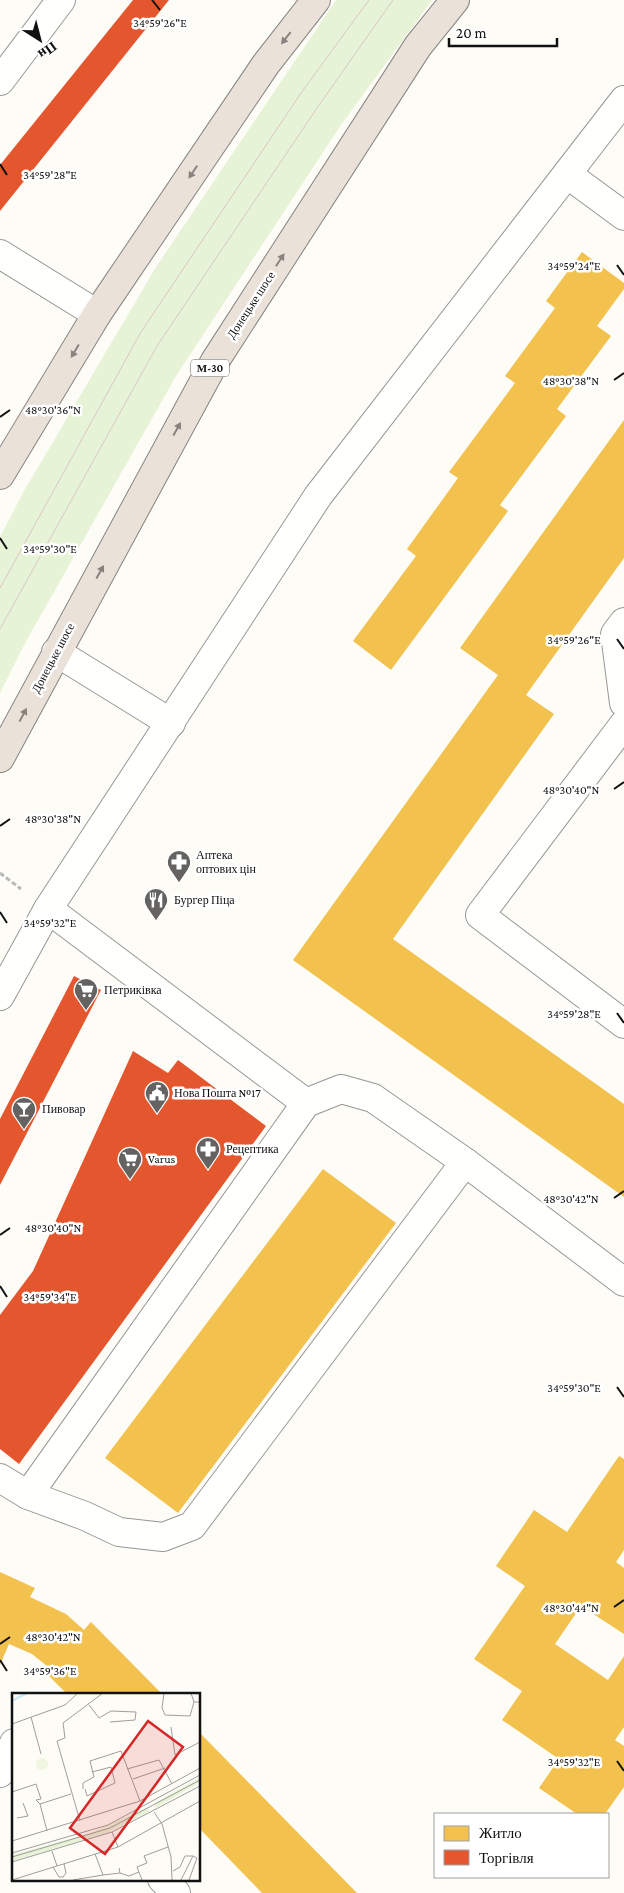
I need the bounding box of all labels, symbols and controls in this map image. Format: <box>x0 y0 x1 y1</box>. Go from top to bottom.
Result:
north arrow <box>15 15 65 65</box>
scale bar <box>449 15 556 47</box>
text: 34°59'26"E <box>133 16 187 30</box>
text: 20 m <box>456 25 487 41</box>
one-way arrow <box>281 31 291 45</box>
text: Пн <box>35 38 60 63</box>
one-way arrow <box>188 165 198 178</box>
text: 34°59'28"E <box>23 168 77 182</box>
one-way arrow <box>275 254 284 267</box>
text: 34°59'24"E <box>547 259 601 273</box>
street label: Донецьке шосе <box>224 269 278 341</box>
one-way arrow <box>70 344 79 357</box>
road number: М-30 <box>191 359 229 376</box>
text: 48°30'38"N <box>543 374 599 388</box>
text: 48°30'36"N <box>25 403 81 417</box>
one-way arrow <box>173 422 182 436</box>
text: 34°59'30"E <box>23 542 77 556</box>
one-way arrow <box>95 565 104 578</box>
street label: Донецьке шосе <box>29 621 77 695</box>
text: 34°59'26"E <box>547 633 601 647</box>
one-way arrow <box>19 708 27 722</box>
text: 48°30'40"N <box>543 783 599 797</box>
text: 48°30'38"N <box>25 812 81 826</box>
place label: Аптека оптових цін <box>196 848 257 876</box>
pharmacy icon: Аптека оптових цін <box>166 849 192 883</box>
restaurant icon: Бургер Піца <box>143 887 169 921</box>
place label: Бургер Піца <box>174 893 235 907</box>
text: 34°59'32"E <box>24 916 77 930</box>
supermarket icon: Петриківка <box>73 977 99 1011</box>
place label: Петриківка <box>104 983 162 997</box>
text: 34°59'28"E <box>547 1007 601 1021</box>
public building icon: Нова Пошта №17 <box>144 1080 170 1114</box>
place label: Нова Пошта №17 <box>174 1086 261 1100</box>
bar icon: Пивовар <box>11 1096 37 1130</box>
place label: Пивовар <box>42 1102 86 1116</box>
pharmacy icon: Рецептика <box>195 1136 221 1170</box>
place label: Рецептика <box>226 1142 279 1156</box>
supermarket icon: Varus <box>117 1146 143 1180</box>
place label: Varus <box>148 1152 175 1166</box>
text: 48°30'42"N <box>543 1192 599 1206</box>
text: 48°30'40"N <box>25 1221 81 1235</box>
text: 34°59'34"E <box>24 1290 77 1304</box>
text: 34°59'30"E <box>547 1381 601 1395</box>
text: 48°30'44"N <box>543 1601 599 1615</box>
text: 48°30'42"N <box>25 1630 81 1644</box>
text: 34°59'36"E <box>23 1664 77 1678</box>
inset map <box>12 1693 200 1880</box>
text: 34°59'32"E <box>548 1755 601 1769</box>
legend <box>434 1813 609 1878</box>
text: Житло <box>479 1825 522 1841</box>
text: Торгівля <box>479 1850 534 1866</box>

